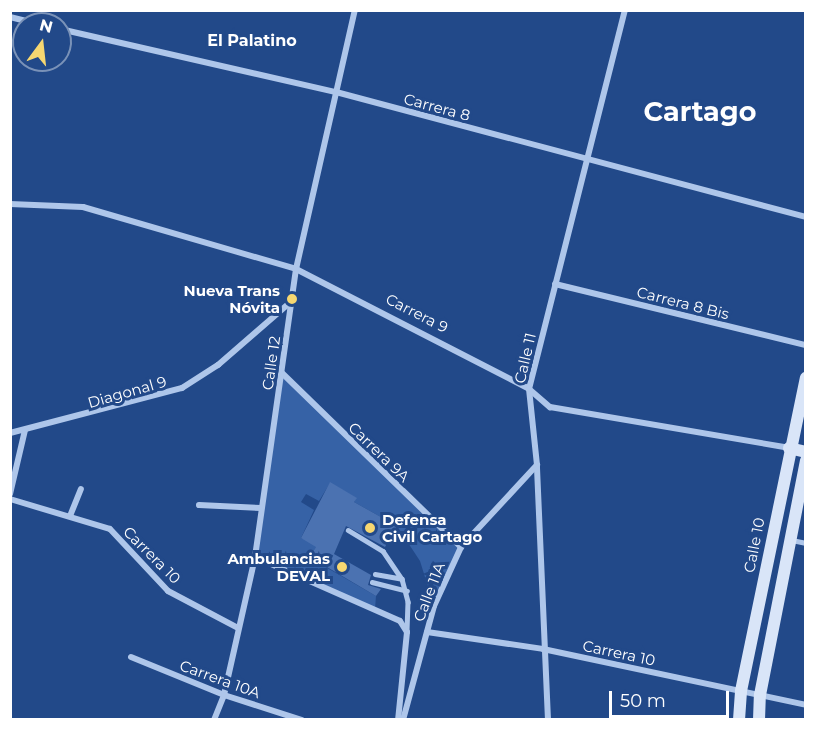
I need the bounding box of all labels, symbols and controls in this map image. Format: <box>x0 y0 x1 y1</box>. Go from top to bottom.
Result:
north arrow <box>12 12 72 72</box>
text: N <box>38 15 55 37</box>
district label: El Palatino <box>207 31 297 51</box>
street label: Carrera 8 <box>402 90 472 124</box>
district label: Cartago <box>644 96 756 128</box>
place label: Nueva Trans Nóvita <box>184 281 280 316</box>
street label: Carrera 8 Bis <box>635 283 731 323</box>
street label: Carrera 9 <box>383 290 451 336</box>
marker: Nueva Trans Nóvita <box>285 292 299 306</box>
street label: Calle 11 <box>510 331 540 385</box>
street label: Calle 12 <box>258 335 284 391</box>
street label: Diagonal 9 <box>86 372 168 412</box>
street label: Carrera 9A <box>345 418 413 486</box>
place label: Defensa Civil Cartago <box>382 510 482 545</box>
street label: Calle 10 <box>740 516 768 574</box>
marker: Defensa Civil Cartago <box>363 521 377 535</box>
street label: Carrera 10 <box>120 523 184 587</box>
place label: Ambulancias DEVAL <box>227 549 330 584</box>
marker: Ambulancias DEVAL <box>335 560 349 574</box>
street label: Calle 11A <box>409 560 449 624</box>
street label: Carrera 10 <box>581 637 657 669</box>
street label: Carrera 10A <box>177 656 263 702</box>
scale bar <box>612 679 732 717</box>
text: 50 m <box>620 690 666 712</box>

